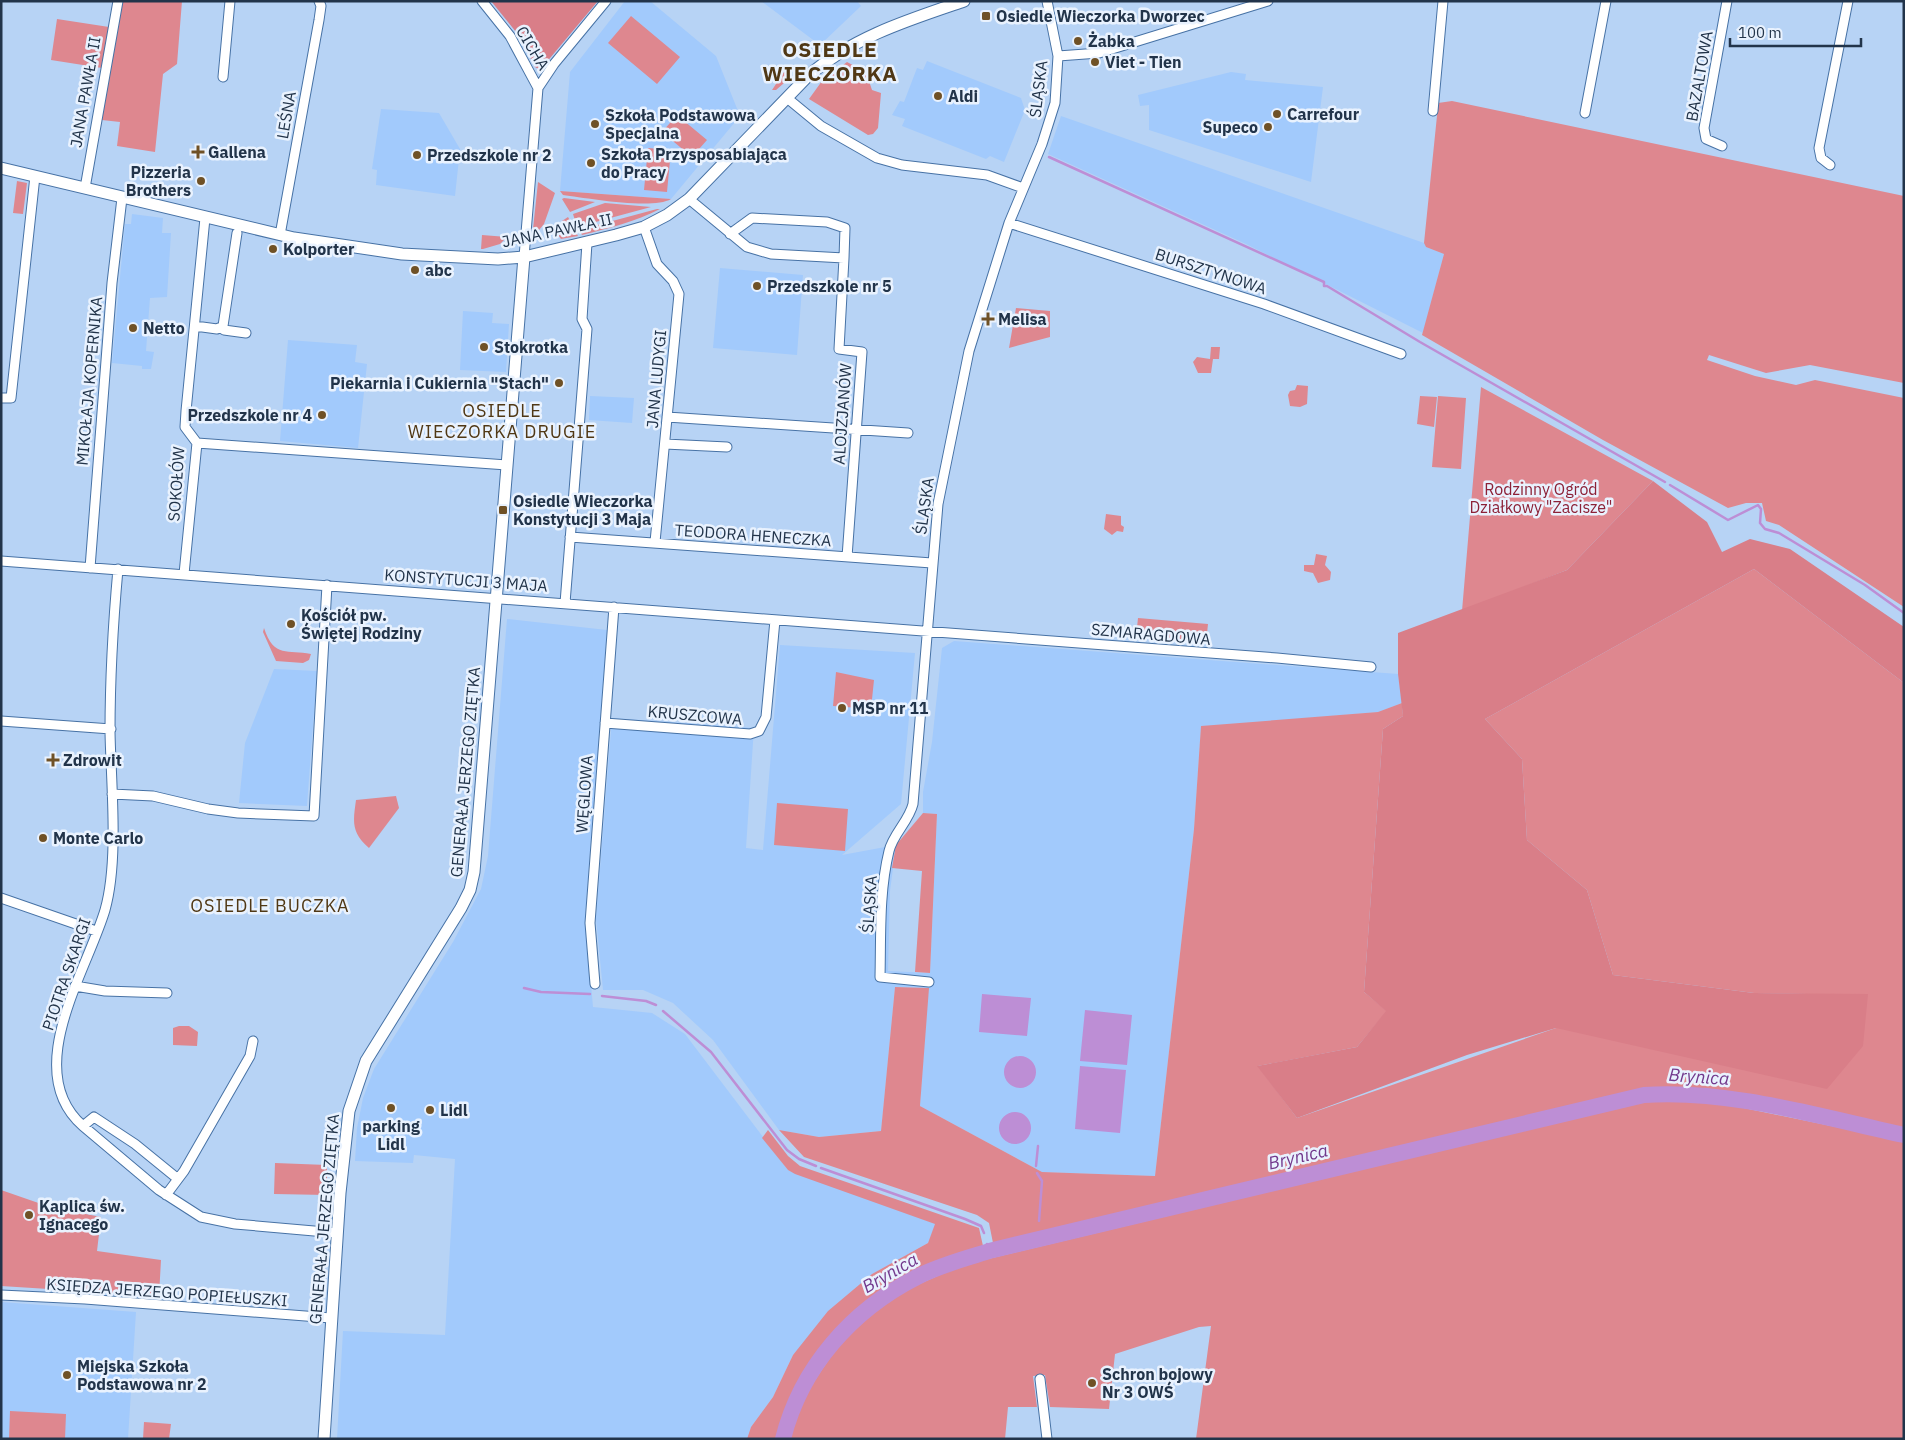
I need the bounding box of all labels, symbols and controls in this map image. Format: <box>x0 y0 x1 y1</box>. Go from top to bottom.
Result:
place label: Osiedle Wieczorka Dworzec <box>996 6 1205 26</box>
marker: Osiedle Wieczorka Dworzec <box>980 10 992 22</box>
scale bar <box>1730 15 1861 47</box>
street label: CICHA <box>512 22 554 74</box>
text: 100 m <box>1738 23 1782 42</box>
street label: BAZALTOWA <box>1681 29 1717 123</box>
place label: Żabka <box>1088 31 1135 51</box>
street label: JANA PAWŁA II <box>65 35 105 149</box>
district label: OSIEDLE WIECZORKA <box>762 35 898 87</box>
marker: Żabka <box>1072 35 1084 47</box>
place label: Viet - Tien <box>1105 52 1182 72</box>
marker: Viet - Tien <box>1089 56 1101 68</box>
street label: ŚLĄSKA <box>1024 59 1051 119</box>
place label: Aldi <box>948 86 978 106</box>
street label: LEŚNA <box>271 89 300 140</box>
marker: Aldi <box>932 90 944 102</box>
place label: Carrefour <box>1287 104 1360 124</box>
place label: Szkoła Podstawowa Specjalna <box>605 105 756 143</box>
marker: Carrefour <box>1271 108 1283 120</box>
place label: Supeco <box>1203 117 1258 137</box>
marker: Szkoła Podstawowa Specjalna <box>589 118 601 130</box>
marker: Supeco <box>1262 121 1274 133</box>
place label: Gallena <box>208 142 266 162</box>
place label: Szkoła Przysposabiająca do Pracy <box>601 144 787 182</box>
place label: Przedszkole nr 2 <box>427 145 552 165</box>
marker: Gallena <box>192 146 204 158</box>
marker: Przedszkole nr 2 <box>411 149 423 161</box>
marker: Szkoła Przysposabiająca do Pracy <box>585 157 597 169</box>
place label: Pizzeria Brothers <box>126 162 191 200</box>
marker: Pizzeria Brothers <box>195 175 207 187</box>
street label: JANA PAWŁA II <box>500 209 614 251</box>
place label: Kolporter <box>283 239 355 259</box>
marker: Kolporter <box>267 243 279 255</box>
street label: BURSZTYNOWA <box>1153 244 1269 298</box>
place label: abc <box>425 260 452 280</box>
marker: abc <box>409 264 421 276</box>
place label: Przedszkole nr 5 <box>767 276 892 296</box>
marker: Przedszkole nr 5 <box>751 280 763 292</box>
street label: MIKOŁAJA KOPERNIKA <box>72 296 106 466</box>
place label: Melisa <box>998 309 1047 329</box>
marker: Melisa <box>982 313 994 325</box>
place label: Netto <box>143 318 185 338</box>
marker: Netto <box>127 322 139 334</box>
street label: JANA LUDYGI <box>642 329 670 429</box>
place label: Stokrotka <box>494 337 568 357</box>
marker: Stokrotka <box>478 341 490 353</box>
street label: ALOJZJANÓW <box>827 363 856 465</box>
place label: Piekarnia i Cukiernia "Stach" <box>330 373 549 393</box>
marker: Piekarnia i Cukiernia "Stach" <box>553 377 565 389</box>
district label: OSIEDLE WIECZORKA DRUGIE <box>408 399 596 443</box>
place label: Przedszkole nr 4 <box>187 405 312 425</box>
marker: Przedszkole nr 4 <box>316 409 328 421</box>
street label: SOKOŁÓW <box>162 446 189 522</box>
street label: ŚLĄSKA <box>909 476 938 536</box>
park label: Rodzinny Ogród Działkowy "Zacisze" <box>1470 479 1612 517</box>
place label: Osiedle Wieczorka Konstytucji 3 Maja <box>513 491 653 529</box>
marker: Osiedle Wieczorka Konstytucji 3 Maja <box>497 504 509 516</box>
street label: TEODORA HENECZKA <box>674 520 832 550</box>
street label: KONSTYTUCJI 3 MAJA <box>384 564 548 596</box>
place label: Kościół pw. Świętej Rodziny <box>301 605 422 643</box>
marker: Kościół pw. Świętej Rodziny <box>285 618 297 630</box>
street label: SZMARAGDOWA <box>1090 619 1212 649</box>
street label: GENERAŁA JERZEGO ZIĘTKA <box>446 666 484 878</box>
place label: MSP nr 11 <box>852 698 929 718</box>
street label: KRUSZCOWA <box>647 701 743 729</box>
marker: MSP nr 11 <box>836 702 848 714</box>
place label: Zdrowit <box>63 750 122 770</box>
marker: Zdrowit <box>47 754 59 766</box>
street label: WĘGLOWA <box>571 754 597 834</box>
place label: Monte Carlo <box>53 828 143 848</box>
marker: Monte Carlo <box>37 832 49 844</box>
street label: ŚLĄSKA <box>856 875 881 933</box>
district label: OSIEDLE BUCZKA <box>190 894 350 917</box>
street label: PIOTRA SKARGI <box>37 915 95 1033</box>
water label: Brynica <box>1668 1063 1730 1090</box>
place label: Lidl <box>440 1100 468 1120</box>
marker: parking Lidl <box>385 1102 397 1114</box>
marker: Lidl <box>424 1104 436 1116</box>
street label: GENERAŁA JERZEGO ZIĘTKA <box>305 1113 343 1325</box>
place label: parking Lidl <box>362 1116 420 1154</box>
water label: Brynica <box>1266 1138 1330 1175</box>
place label: Kaplica św. Ignacego <box>39 1196 125 1234</box>
marker: Kaplica św. Ignacego <box>23 1209 35 1221</box>
water label: Brynica <box>858 1247 922 1298</box>
street label: KSIĘDZA JERZEGO POPIEŁUSZKI <box>46 1274 288 1310</box>
place label: Miejska Szkoła Podstawowa nr 2 <box>77 1356 207 1394</box>
place label: Schron bojowy Nr 3 OWŚ <box>1102 1364 1213 1402</box>
marker: Miejska Szkoła Podstawowa nr 2 <box>61 1369 73 1381</box>
marker: Schron bojowy Nr 3 OWŚ <box>1086 1377 1098 1389</box>

